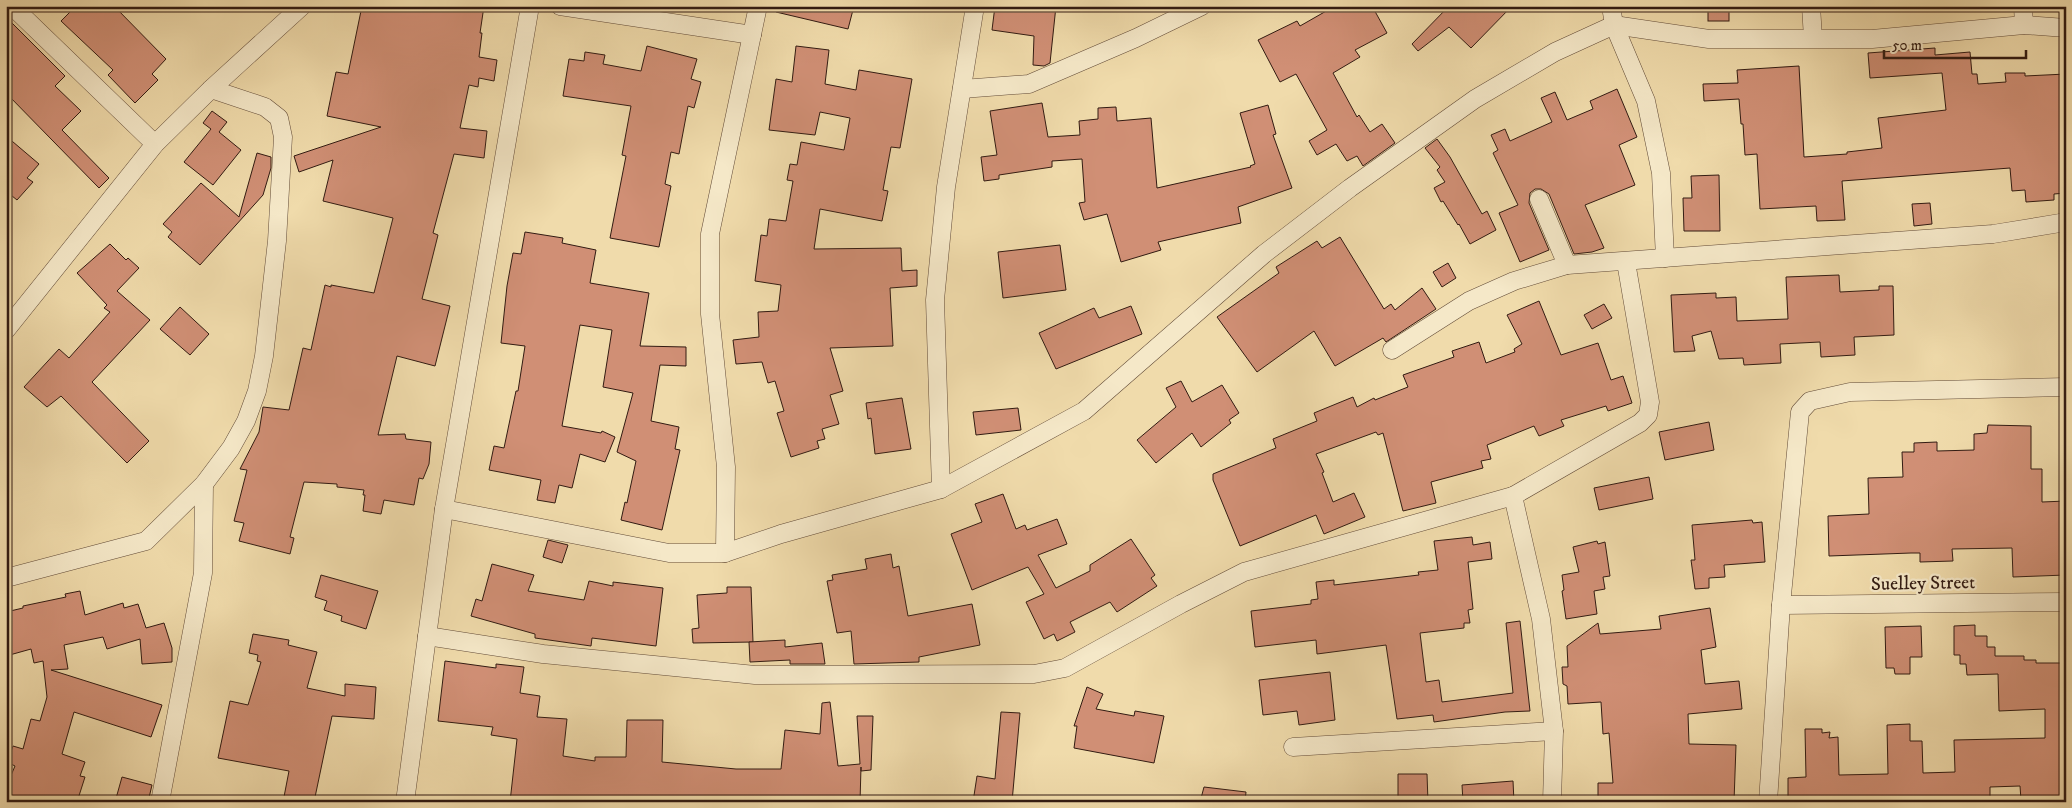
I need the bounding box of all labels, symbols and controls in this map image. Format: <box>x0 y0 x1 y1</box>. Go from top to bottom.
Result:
scale bar <box>1884 28 2027 60</box>
text: 50 m <box>1892 36 1922 55</box>
street label: Suelley Street <box>1871 571 1975 596</box>

